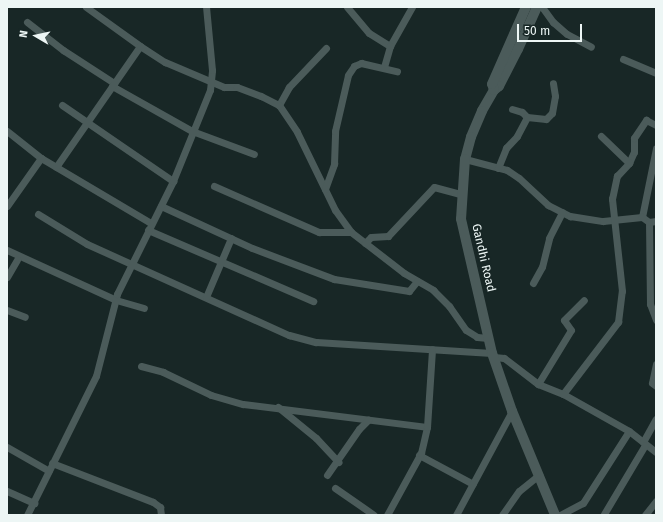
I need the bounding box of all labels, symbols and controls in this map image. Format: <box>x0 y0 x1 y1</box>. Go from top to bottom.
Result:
north arrow <box>16 16 56 56</box>
scale bar <box>519 16 584 42</box>
text: 50 m <box>524 24 550 38</box>
text: N <box>17 29 31 39</box>
street label: Gandhi Road <box>468 222 498 294</box>

